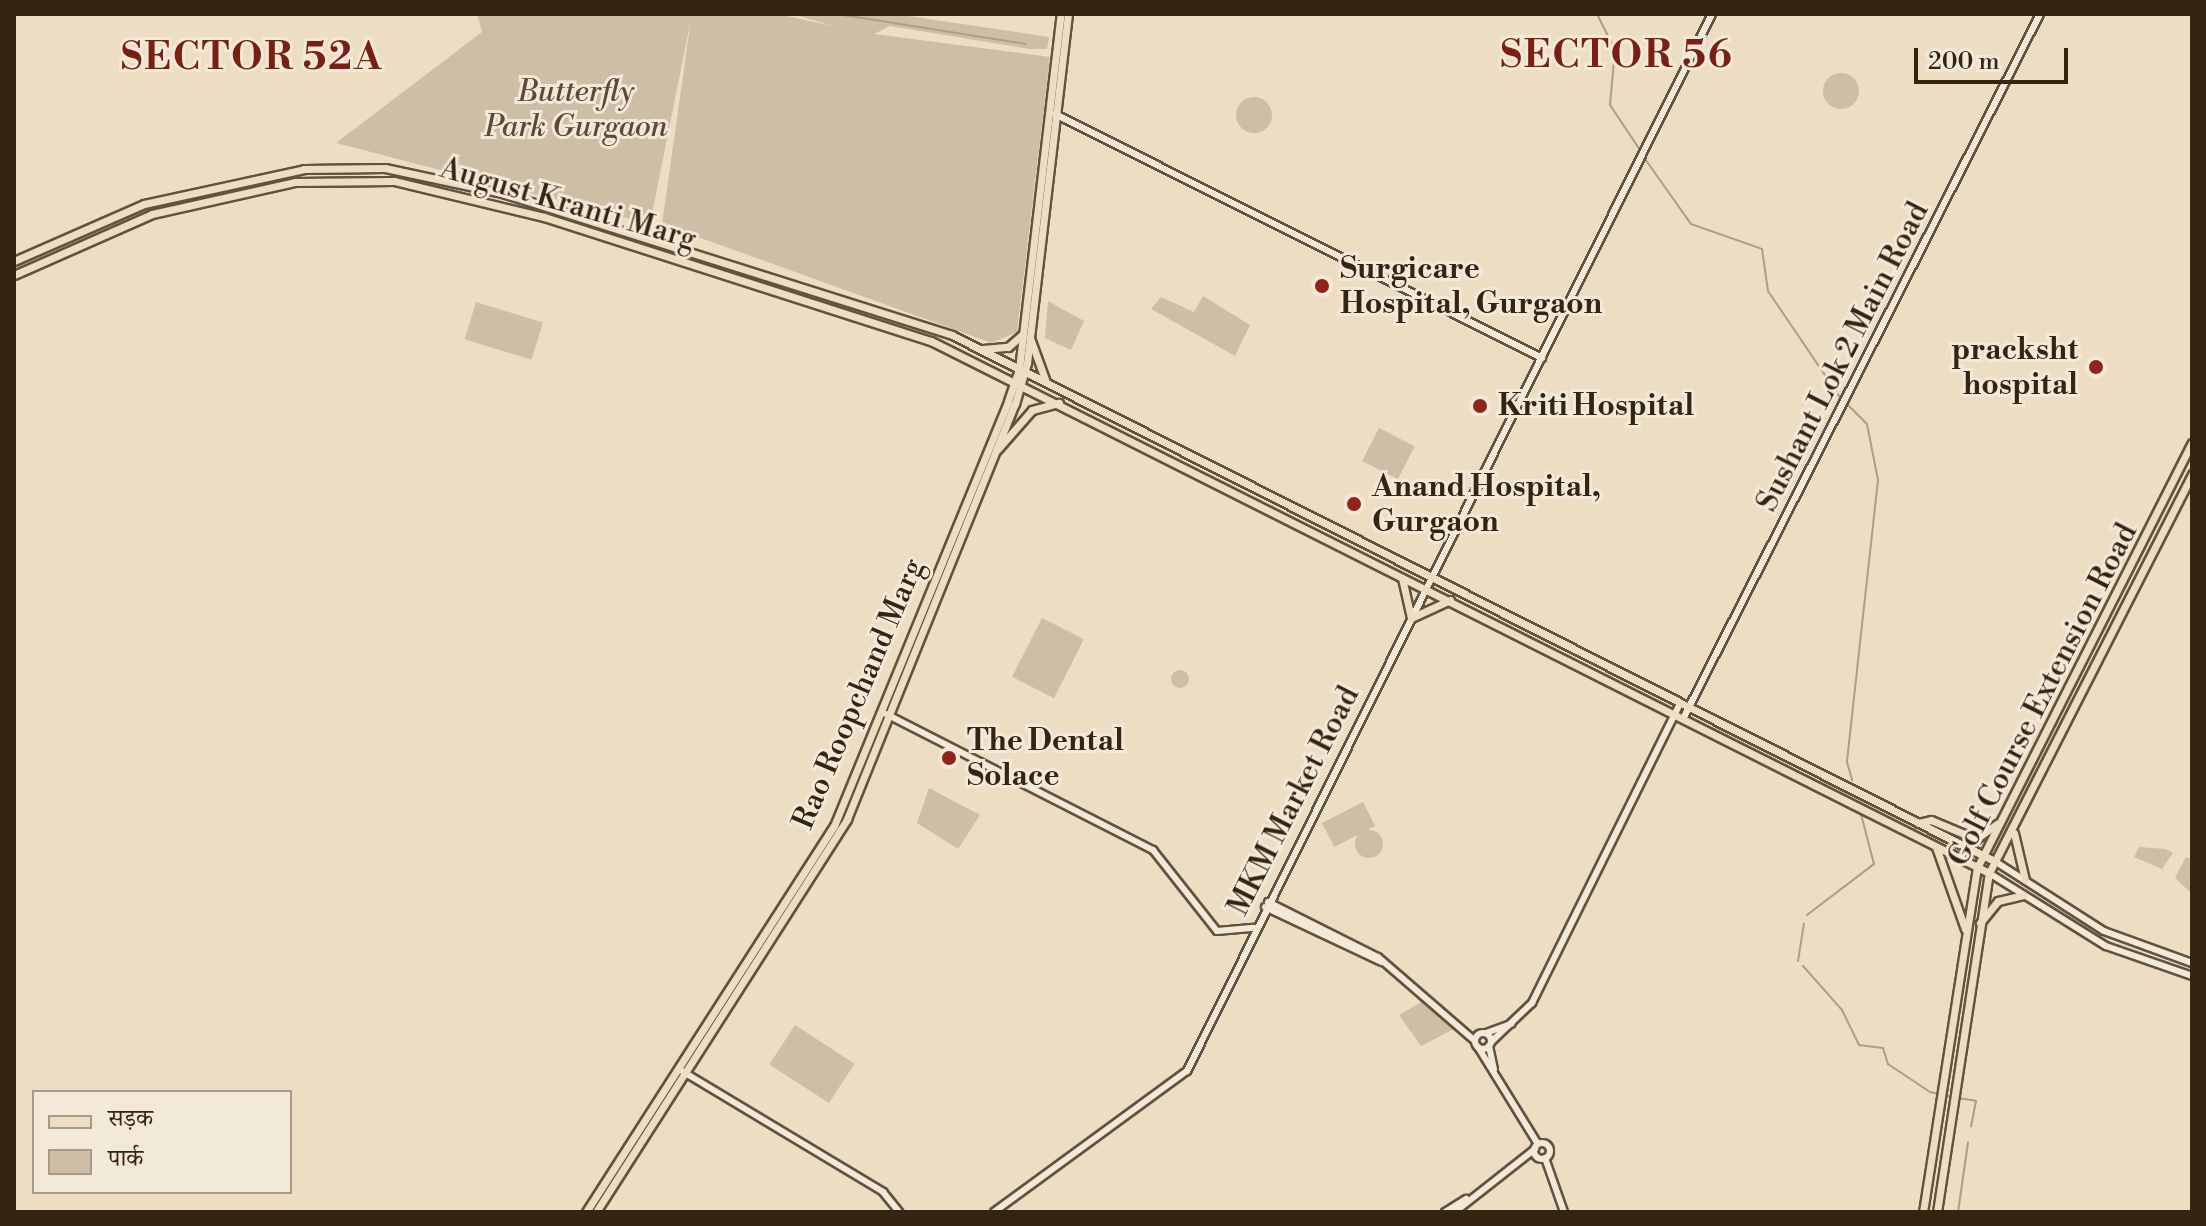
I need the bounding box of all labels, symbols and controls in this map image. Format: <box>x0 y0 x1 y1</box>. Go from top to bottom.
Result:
scale bar <box>1918 32 2072 82</box>
district label: SECTOR 56 <box>1500 33 1734 79</box>
district label: SECTOR 52A <box>121 35 383 81</box>
text: 200 m <box>1928 47 1999 77</box>
park label: Butterfly Park Gurgaon <box>484 74 668 144</box>
street label: August Kranti Marg <box>436 150 700 258</box>
street label: Sushant Lok 2 Main Road <box>1749 196 1937 518</box>
place label: Surgicare Hospital, Gurgaon <box>1340 251 1602 322</box>
marker: Surgicare Hospital, Gurgaon <box>1311 275 1333 297</box>
place label: pracksht hospital <box>1951 332 2078 402</box>
marker: pracksht hospital <box>2085 356 2107 378</box>
place label: Kriti Hospital <box>1498 388 1694 424</box>
marker: Kriti Hospital <box>1469 395 1491 417</box>
place label: Anand Hospital, Gurgaon <box>1372 469 1601 540</box>
marker: Anand Hospital, Gurgaon <box>1343 493 1365 515</box>
street label: Golf Course Extension Road <box>1941 518 2145 872</box>
street label: Rao Roopchand Marg <box>786 553 932 835</box>
street label: MKM Market Road <box>1221 680 1367 922</box>
place label: The Dental Solace <box>967 723 1124 794</box>
marker: The Dental Solace <box>938 747 960 769</box>
legend <box>32 1090 292 1194</box>
text: सड़क <box>108 1104 153 1134</box>
text: पार्क <box>108 1144 143 1174</box>

